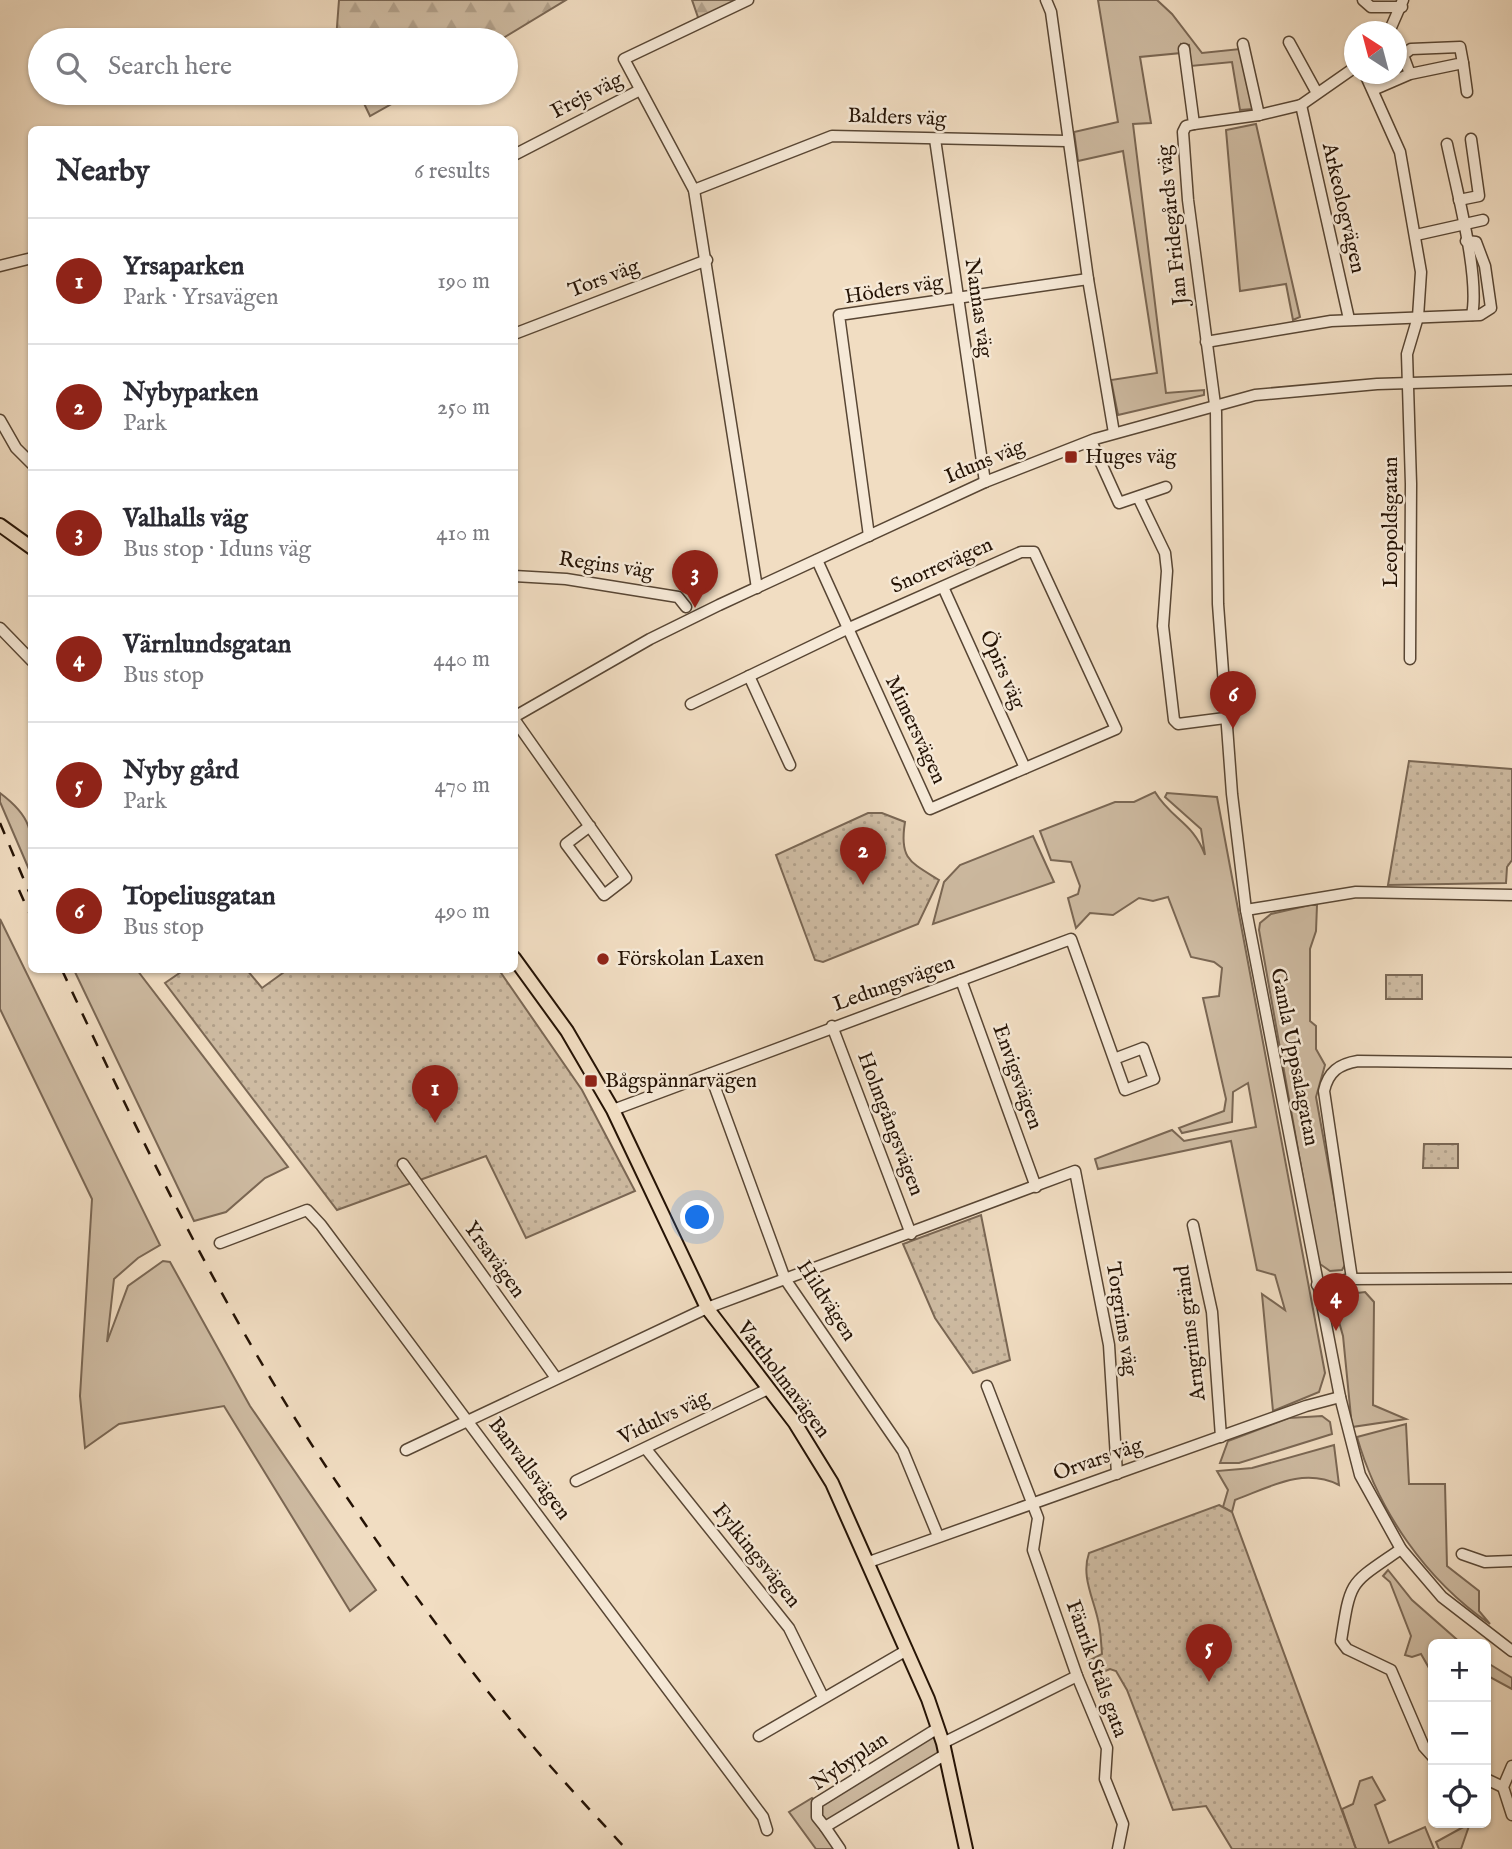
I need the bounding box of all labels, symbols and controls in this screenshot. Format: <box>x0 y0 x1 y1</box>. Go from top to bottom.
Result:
north arrow <box>1344 21 1407 84</box>
search box <box>28 28 518 105</box>
icon: search <box>52 48 90 86</box>
text: Search here <box>108 50 232 83</box>
street label: Frejs väg <box>547 66 628 126</box>
street label: Balders väg <box>847 103 947 133</box>
street label: Arkeologvägen <box>1315 139 1371 276</box>
street label: Jan Fridegårds väg <box>1151 143 1195 308</box>
text: Nearby <box>56 153 149 191</box>
text: 6 results <box>414 157 490 186</box>
text: Yrsaparken <box>123 250 244 283</box>
street label: Tors väg <box>565 253 644 305</box>
street label: Nannas väg <box>958 257 998 360</box>
text: 1 <box>75 267 83 296</box>
text: 190 m <box>437 267 490 296</box>
street label: Höders väg <box>843 269 946 311</box>
text: Park · Yrsavägen <box>123 283 279 312</box>
text: Nybyparken <box>123 376 259 409</box>
text: 2 <box>74 393 84 422</box>
text: 250 m <box>437 393 490 422</box>
text: Park <box>123 409 167 438</box>
street label: Iduns väg <box>941 433 1029 491</box>
place label: Huges väg <box>1085 444 1177 471</box>
marker: Huges väg <box>1063 449 1079 465</box>
street label: Leopoldsgatan <box>1378 457 1405 587</box>
text: Valhalls väg <box>123 502 248 535</box>
text: 3 <box>75 519 83 548</box>
text: 410 m <box>436 519 490 548</box>
street label: Snorrevägen <box>887 532 997 600</box>
text: Bus stop · Iduns väg <box>123 535 311 564</box>
street label: Regins väg <box>557 546 656 586</box>
pin: 3 <box>672 550 718 608</box>
street label: Öpirs väg <box>973 626 1032 714</box>
text: Värnlundsgatan <box>123 628 291 661</box>
text: 4 <box>73 645 85 674</box>
text: 440 m <box>433 645 490 674</box>
text: Bus stop <box>123 661 204 690</box>
street label: Mimersvägen <box>878 671 952 789</box>
pin: 6 <box>1210 671 1256 729</box>
text: Nyby gård <box>123 754 239 787</box>
text: 5 <box>75 771 83 800</box>
text: 470 m <box>435 771 490 800</box>
text: Park <box>123 787 167 816</box>
pin: 2 <box>840 827 886 885</box>
text: Topeliusgatan <box>123 880 276 913</box>
text: 6 <box>74 897 84 926</box>
text: 490 m <box>435 897 490 926</box>
text: Bus stop <box>123 913 204 942</box>
place label: Förskolan Laxen <box>617 946 764 973</box>
street label: Ledungsvägen <box>830 950 958 1018</box>
marker: Förskolan Laxen <box>595 951 611 967</box>
street label: Gamla Uppsalagatan <box>1264 966 1324 1148</box>
street label: Envigsvägen <box>986 1021 1048 1133</box>
street label: Holmgångsvägen <box>850 1048 930 1200</box>
pin: 1 <box>412 1065 458 1123</box>
place label: Bågspännarvägen <box>605 1068 757 1095</box>
marker: Bågspännarvägen <box>583 1073 599 1089</box>
your location <box>680 1200 714 1234</box>
street label: Yrsavägen <box>457 1216 531 1304</box>
street label: Hildvägen <box>790 1256 862 1346</box>
street label: Torgrims väg <box>1099 1260 1143 1379</box>
street label: Arngrims gränd <box>1169 1263 1213 1403</box>
pin: 4 <box>1313 1273 1359 1331</box>
street label: Vattholmavägen <box>730 1315 836 1444</box>
street label: Vidulvs väg <box>613 1384 714 1452</box>
street label: Banvallsvägen <box>482 1412 576 1526</box>
street label: Orvars väg <box>1050 1432 1147 1488</box>
street label: Fylkingsvägen <box>706 1498 806 1614</box>
street label: Fänrik Ståls gata <box>1059 1597 1134 1742</box>
pin: 5 <box>1186 1624 1232 1682</box>
map controls <box>1428 1639 1491 1828</box>
button: + <box>1428 1639 1491 1702</box>
button: − <box>1428 1702 1491 1765</box>
street label: Nybyplan <box>806 1727 894 1797</box>
button: locate <box>1428 1765 1491 1828</box>

